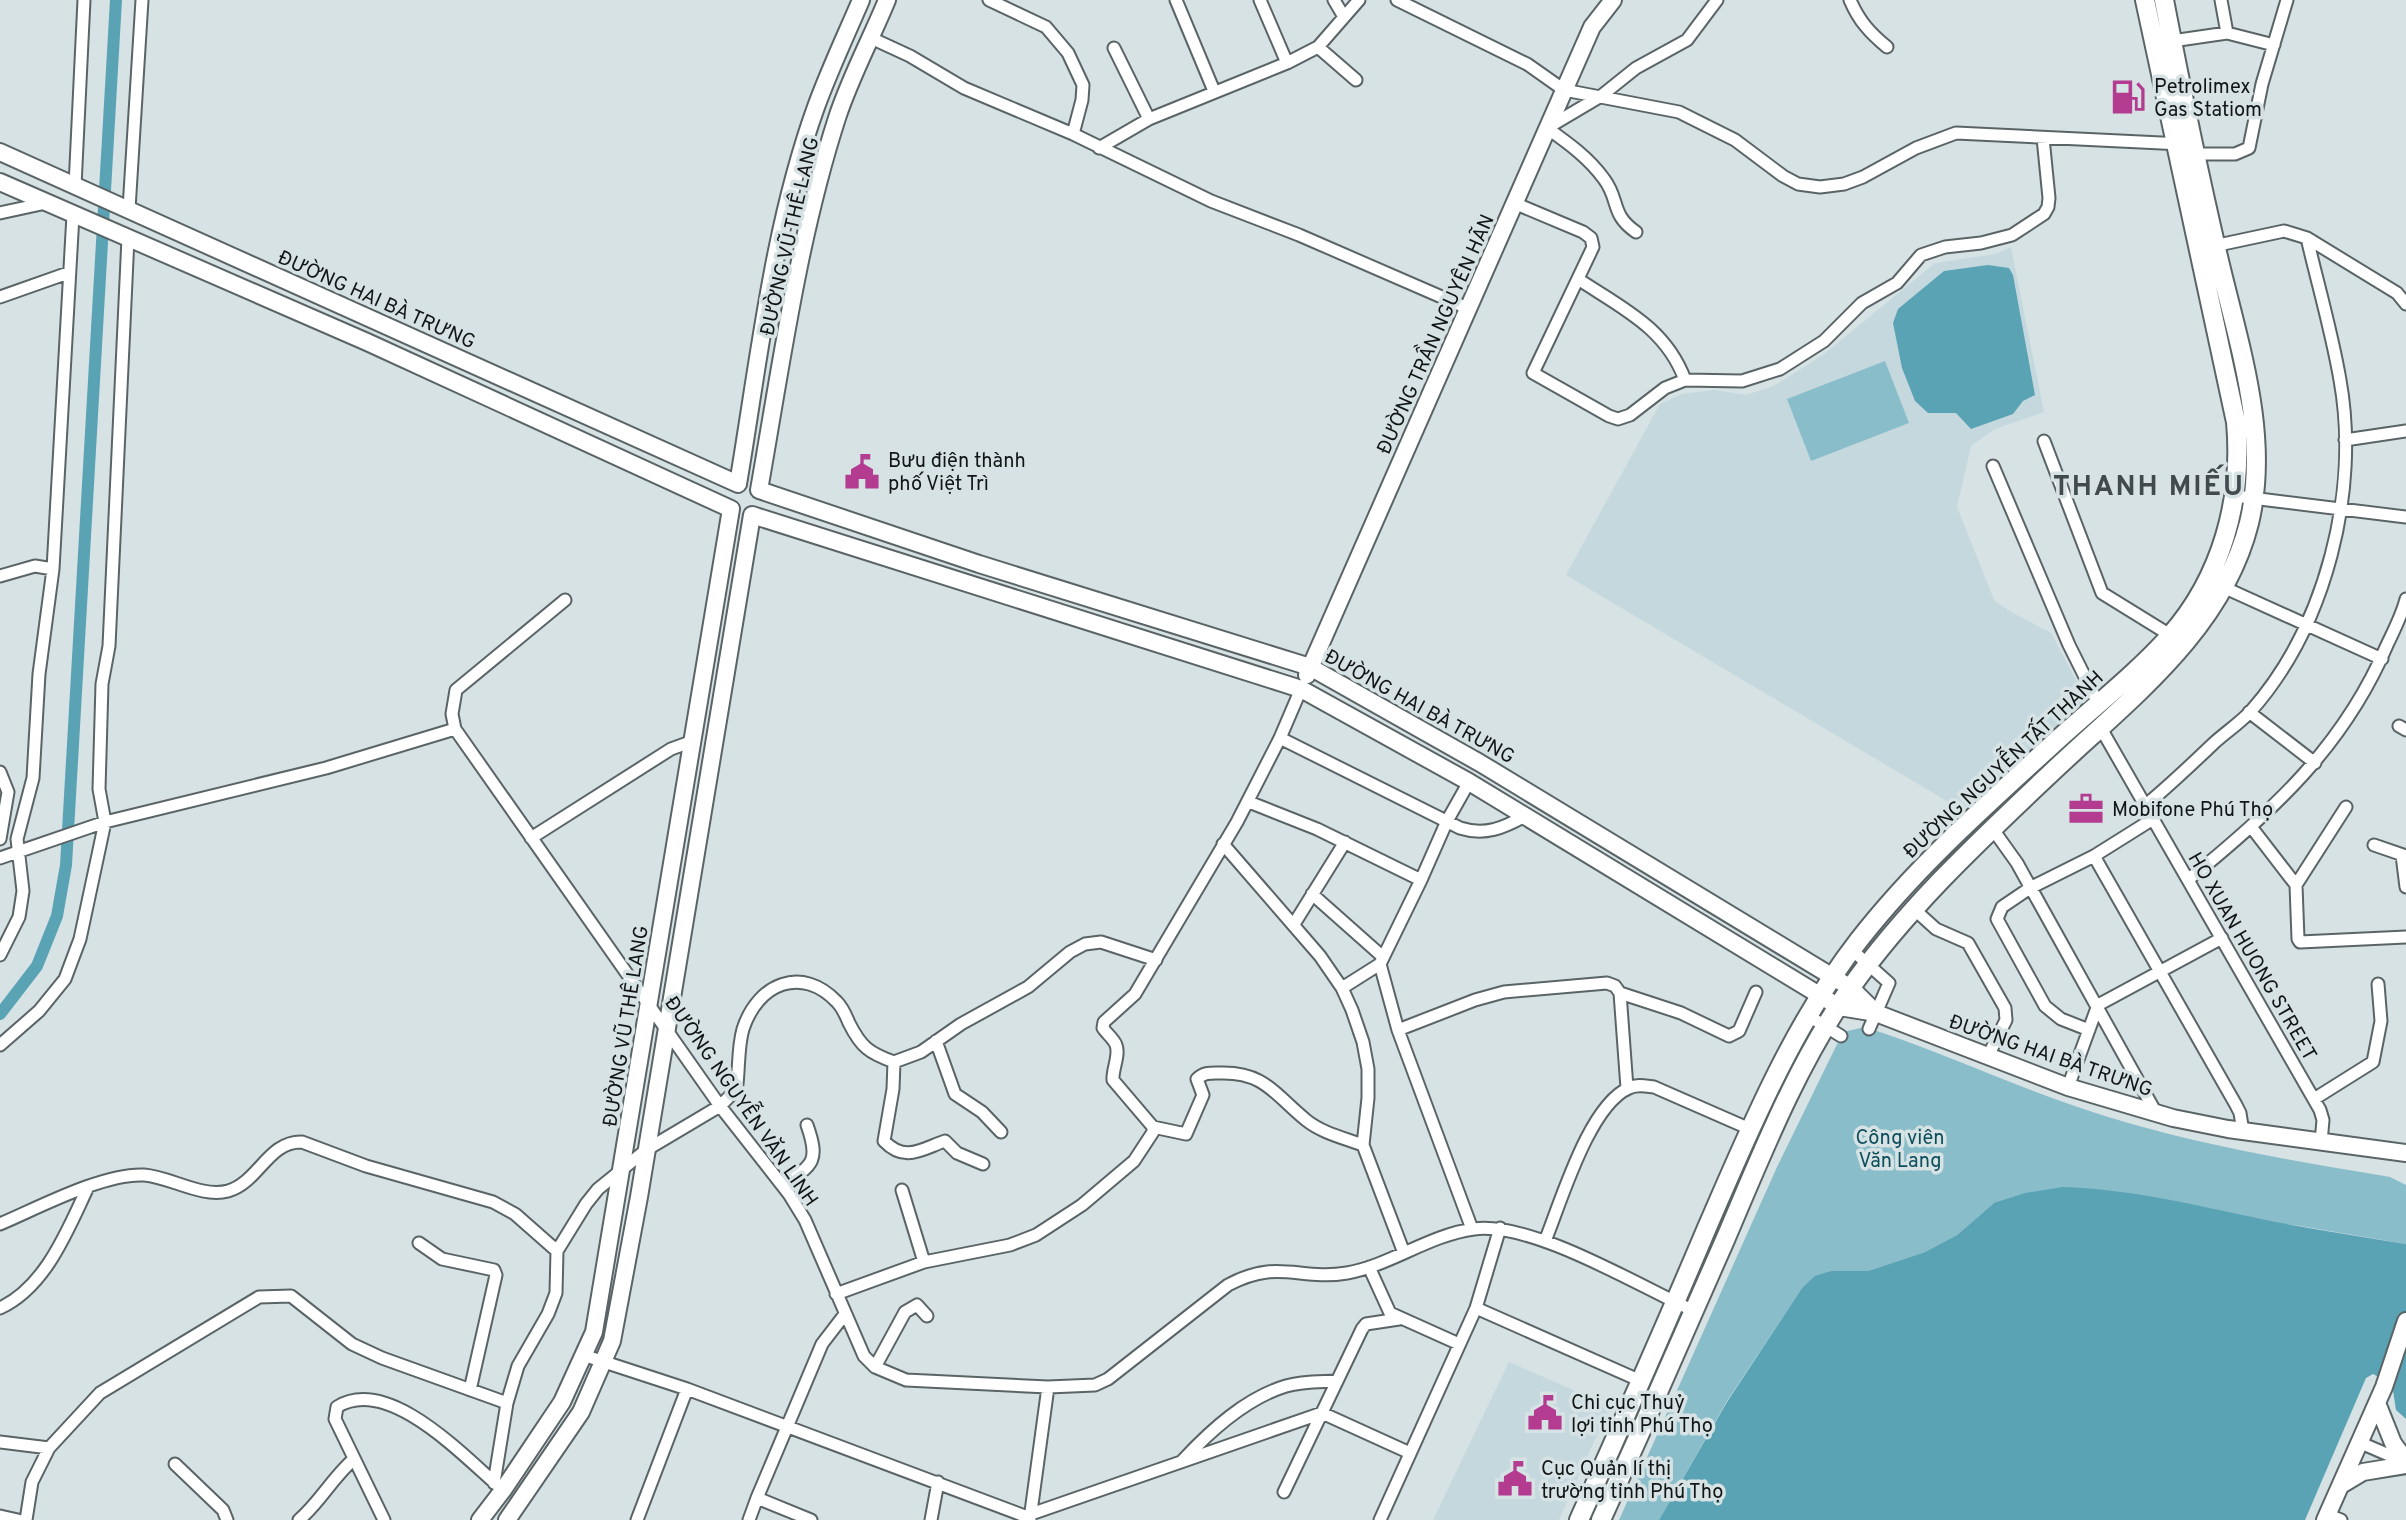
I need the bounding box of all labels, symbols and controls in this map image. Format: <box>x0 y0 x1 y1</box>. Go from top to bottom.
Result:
place label: Petrolimex Gas Statiom <box>2154 75 2262 124</box>
fuel station icon: Petrolimex Gas Statiom <box>2109 78 2147 116</box>
street label: ĐƯỜNG VŨ THÊ LANG <box>753 134 826 338</box>
street label: ĐƯỜNG TRẦN NGUYÊN HÃN <box>1367 209 1502 459</box>
street label: ĐƯỜNG HAI BÀ TRƯNG <box>273 244 480 356</box>
place label: Bưu điện thành phố Việt Trì <box>888 449 1026 498</box>
public building icon: Bưu điện thành phố Việt Trì <box>843 453 881 491</box>
district label: THANH MIẾU <box>2053 464 2245 506</box>
street label: ĐƯỜNG HAI BÀ TRƯNG <box>1319 643 1520 771</box>
street label: ĐƯỜNG NGUYỄN TẤT THÀNH <box>1895 661 2110 865</box>
office icon: Mobifone Phú Thọ <box>2067 790 2105 828</box>
place label: Mobifone Phú Thọ <box>2112 798 2273 824</box>
street label: HO XUAN HUONG STREET <box>2181 848 2322 1066</box>
street label: ĐƯỜNG VŨ THÊ LANG <box>596 924 656 1129</box>
street label: ĐƯỜNG NGUYỄN VĂN LINH <box>658 989 828 1212</box>
street label: ĐƯỜNG HAI BÀ TRƯNG <box>1945 1008 2156 1104</box>
park label: Công viên Văn Lang <box>1856 1126 1944 1175</box>
place label: Chi cục Thuỷ lợi tỉnh Phú Thọ <box>1571 1391 1713 1440</box>
public building icon: Chi cục Thuỷ lợi tỉnh Phú Thọ <box>1526 1394 1564 1432</box>
place label: Cục Quản lí thị trường tỉnh Phú Thọ <box>1541 1457 1723 1506</box>
public building icon: Cục Quản lí thị trường tỉnh Phú Thọ <box>1496 1460 1534 1498</box>

